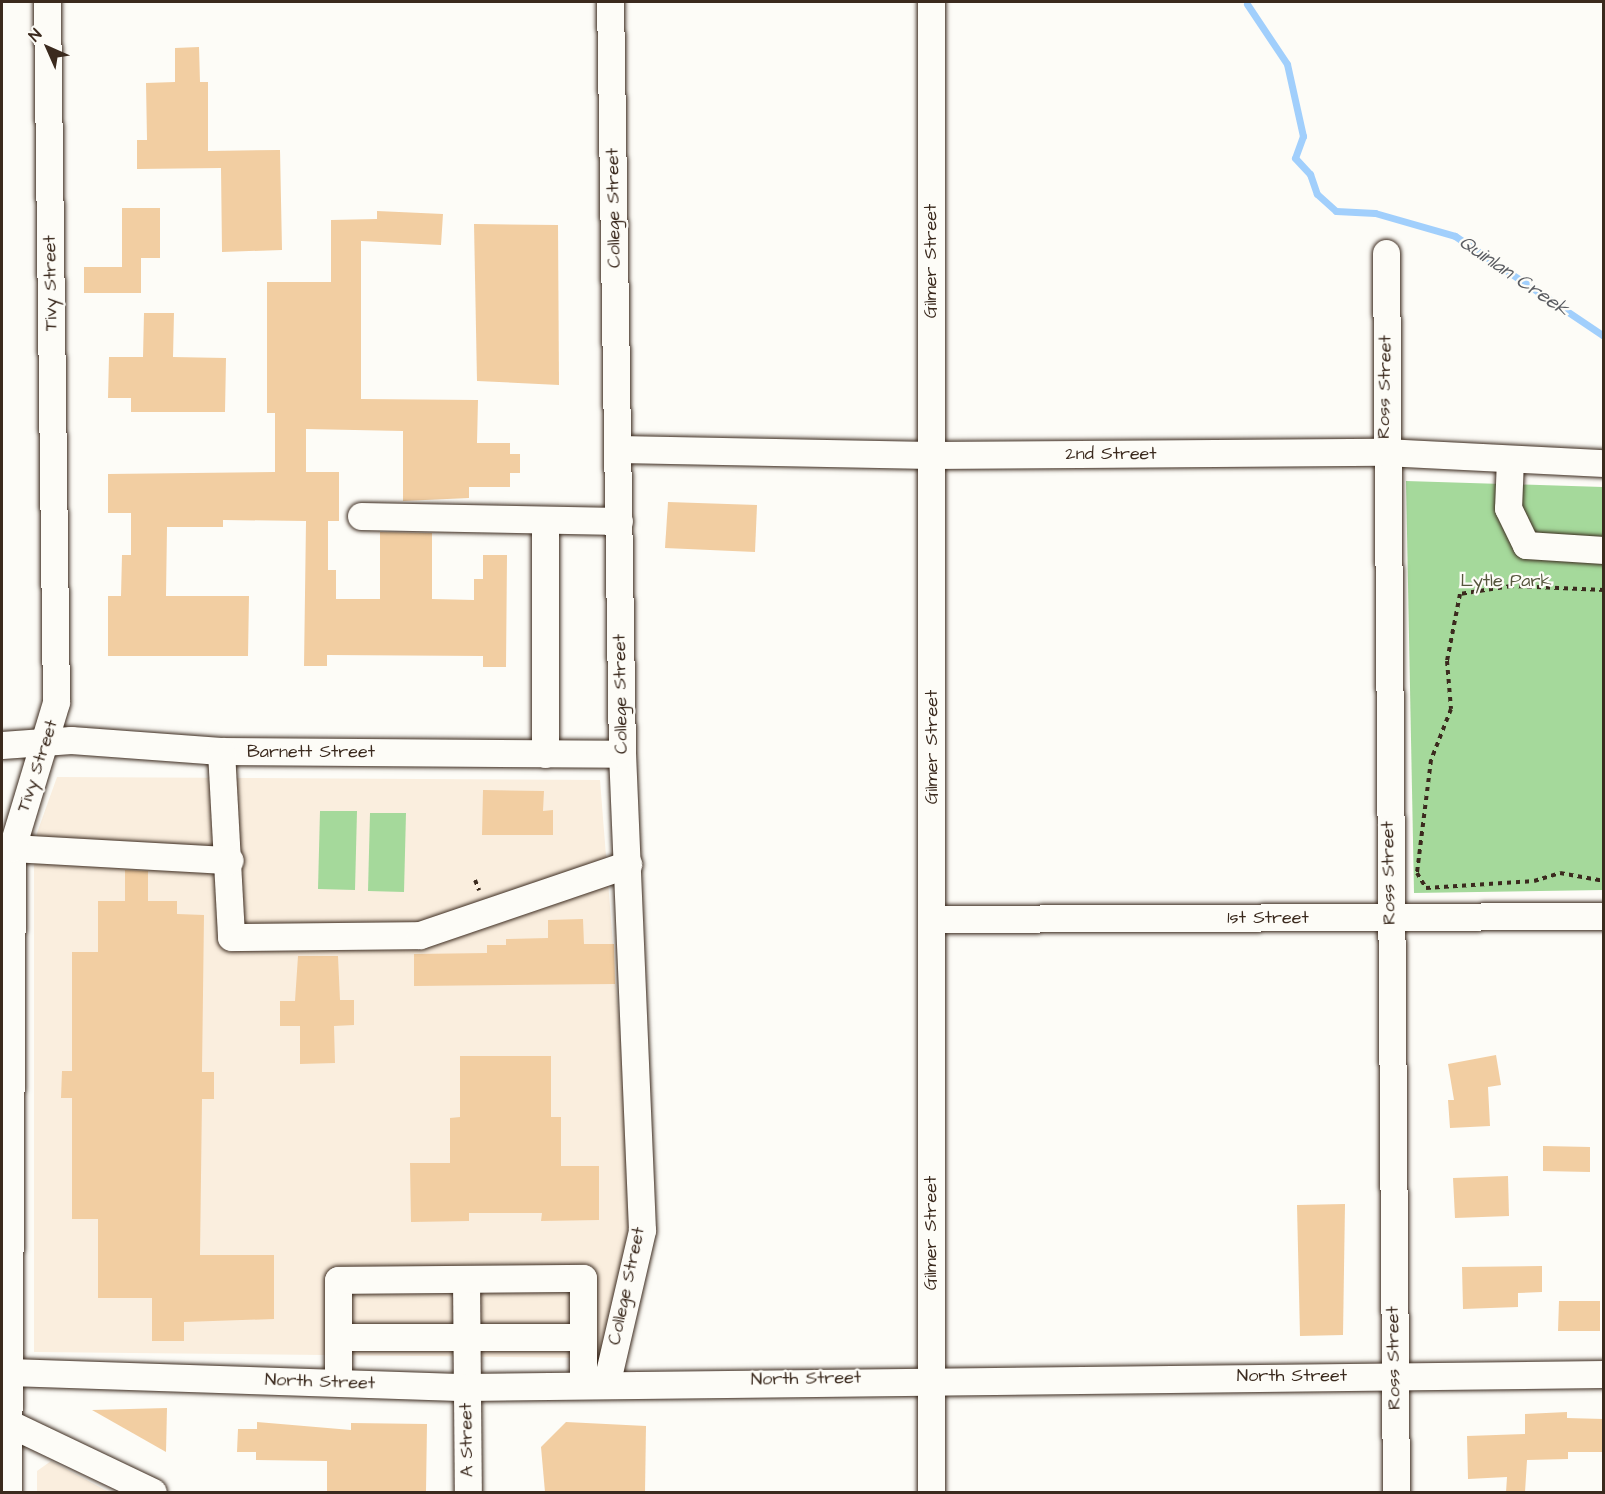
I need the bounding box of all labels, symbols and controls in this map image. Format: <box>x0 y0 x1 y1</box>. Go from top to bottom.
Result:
north arrow <box>18 18 78 78</box>
text: N <box>24 24 47 47</box>
street label: College Street <box>602 148 626 268</box>
street label: Gilmer Street <box>920 204 942 318</box>
water label: Quinlan Creek <box>1454 230 1574 322</box>
street label: Tivy Street <box>39 235 63 331</box>
street label: Ross Street <box>1373 335 1397 439</box>
street label: 2nd Street <box>1065 443 1157 465</box>
park label: Lytle Park <box>1460 570 1552 592</box>
street label: College Street <box>609 634 633 754</box>
street label: Gilmer Street <box>921 690 943 804</box>
street label: Tivy Street <box>13 717 63 815</box>
street label: Barnett Street <box>247 741 375 763</box>
street label: Ross Street <box>1377 821 1401 925</box>
street label: 1st Street <box>1227 907 1309 929</box>
street label: Gilmer Street <box>920 1176 942 1290</box>
street label: College Street <box>604 1225 650 1347</box>
street label: Ross Street <box>1382 1306 1406 1410</box>
street label: North Street <box>1237 1365 1347 1387</box>
street label: North Street <box>751 1367 861 1391</box>
street label: North Street <box>265 1369 375 1395</box>
street label: A Street <box>456 1403 478 1477</box>

